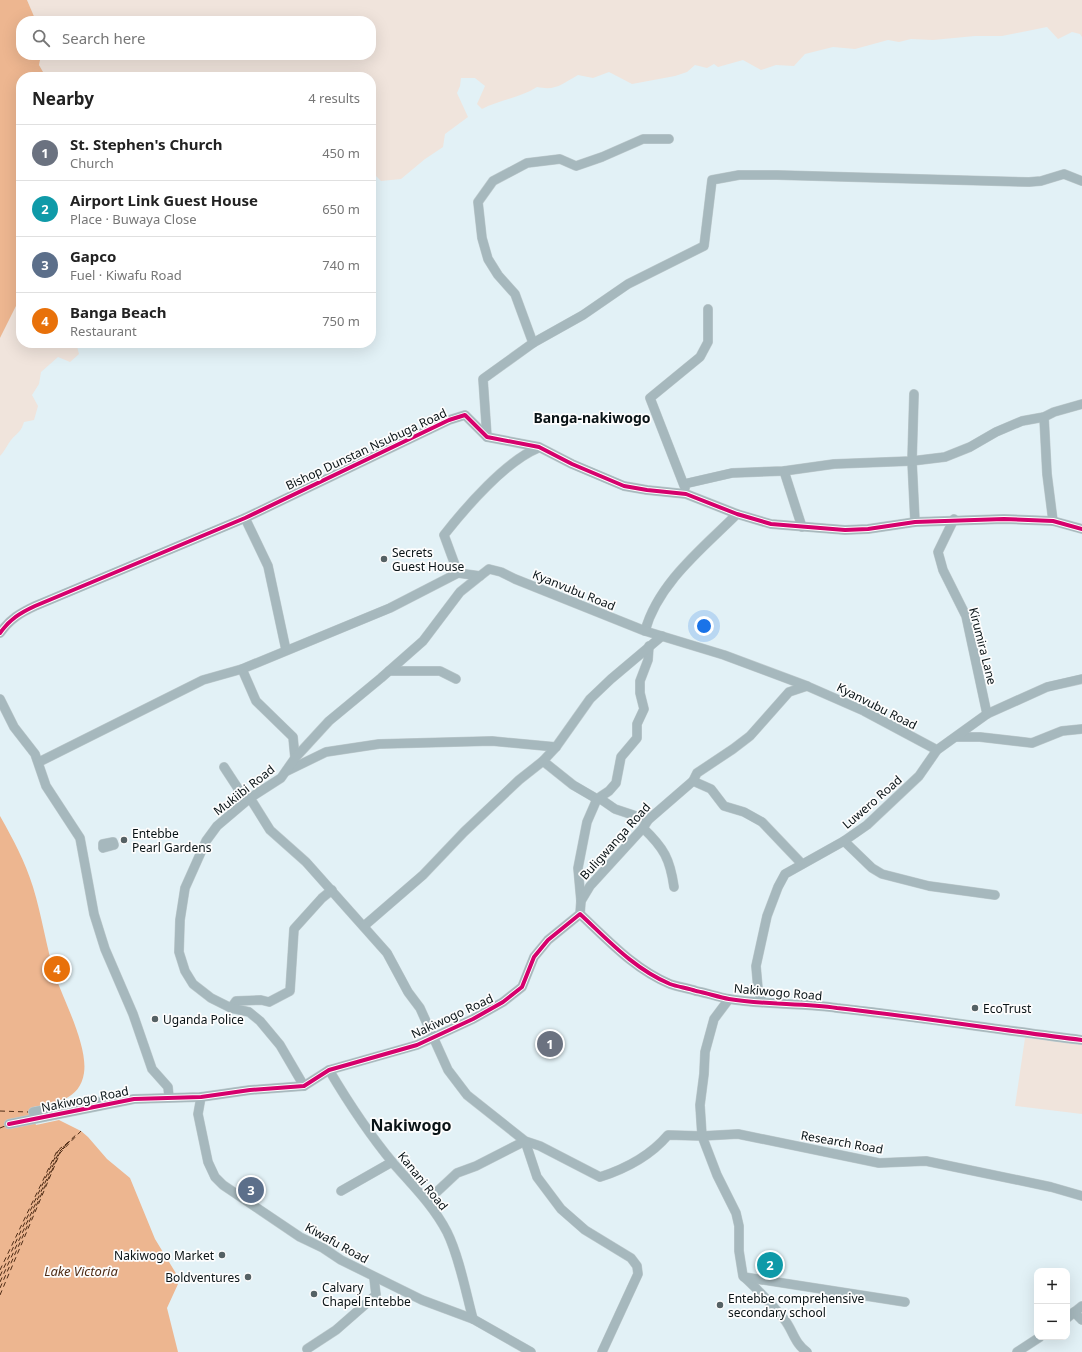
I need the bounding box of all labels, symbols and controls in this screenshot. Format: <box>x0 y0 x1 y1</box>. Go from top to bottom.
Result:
search box <box>16 16 376 60</box>
icon: search <box>30 27 52 49</box>
text: Search here <box>62 28 145 48</box>
text: Nearby <box>32 87 94 110</box>
text: 4 results <box>308 89 360 107</box>
text: St. Stephen's Church <box>70 134 222 154</box>
text: 1 <box>41 144 49 162</box>
text: 450 m <box>322 144 360 162</box>
text: Church <box>70 154 114 172</box>
text: Airport Link Guest House <box>70 190 258 210</box>
text: 2 <box>41 200 49 218</box>
text: 650 m <box>322 200 360 218</box>
text: Place · Buwaya Close <box>70 210 197 228</box>
text: Gapco <box>70 246 116 266</box>
text: 3 <box>41 256 49 274</box>
text: 740 m <box>322 256 360 274</box>
text: Fuel · Kiwafu Road <box>70 266 182 284</box>
text: Banga Beach <box>70 302 166 322</box>
text: 4 <box>41 312 49 330</box>
text: 750 m <box>322 312 360 330</box>
text: Restaurant <box>70 322 137 340</box>
street label: Bishop Dunstan Nsubuga Road <box>283 404 449 494</box>
district label: Banga-nakiwogo <box>533 408 651 427</box>
place label: Secrets Guest House <box>392 544 464 575</box>
marker: Secrets Guest House <box>379 554 389 564</box>
street label: Kyanvubu Road <box>530 566 618 614</box>
street label: Kirumira Lane <box>965 606 1001 687</box>
your location <box>694 616 714 636</box>
street label: Kyanvubu Road <box>834 678 920 734</box>
street label: Mukiibi Road <box>210 761 278 819</box>
street label: Luwero Road <box>839 771 905 833</box>
street label: Buligwanga Road <box>576 799 654 883</box>
place label: Entebbe Pearl Gardens <box>132 825 212 856</box>
marker: Entebbe Pearl Gardens <box>119 835 129 845</box>
pin: 4 <box>44 954 70 984</box>
street label: Nakiwogo Road <box>733 980 823 1004</box>
street label: Nakiwogo Road <box>408 990 496 1042</box>
place label: EcoTrust <box>983 1000 1032 1017</box>
marker: EcoTrust <box>970 1003 980 1013</box>
place label: Uganda Police <box>163 1011 244 1028</box>
marker: Uganda Police <box>150 1014 160 1024</box>
pin: 1 <box>537 1029 563 1059</box>
street label: Nakiwogo Road <box>40 1082 130 1116</box>
district label: Nakiwogo <box>370 1114 452 1136</box>
street label: Research Road <box>799 1126 885 1158</box>
street label: Kanani Road <box>394 1148 452 1214</box>
pin: 3 <box>238 1175 264 1205</box>
street label: Kiwafu Road <box>302 1219 372 1267</box>
place label: Nakiwogo Market <box>114 1247 215 1264</box>
marker: Nakiwogo Market <box>217 1250 227 1260</box>
pin: 2 <box>757 1250 783 1280</box>
water label: Lake Victoria <box>44 1262 118 1280</box>
map controls <box>1034 1268 1070 1340</box>
button: + <box>1034 1268 1070 1304</box>
place label: Boldventures <box>165 1269 240 1286</box>
marker: Boldventures <box>243 1272 253 1282</box>
place label: Calvary Chapel Entebbe <box>322 1279 411 1310</box>
marker: Calvary Chapel Entebbe <box>309 1289 319 1299</box>
place label: Entebbe comprehensive secondary school <box>728 1290 864 1321</box>
marker: Entebbe comprehensive secondary school <box>715 1300 725 1310</box>
button: − <box>1034 1304 1070 1340</box>

